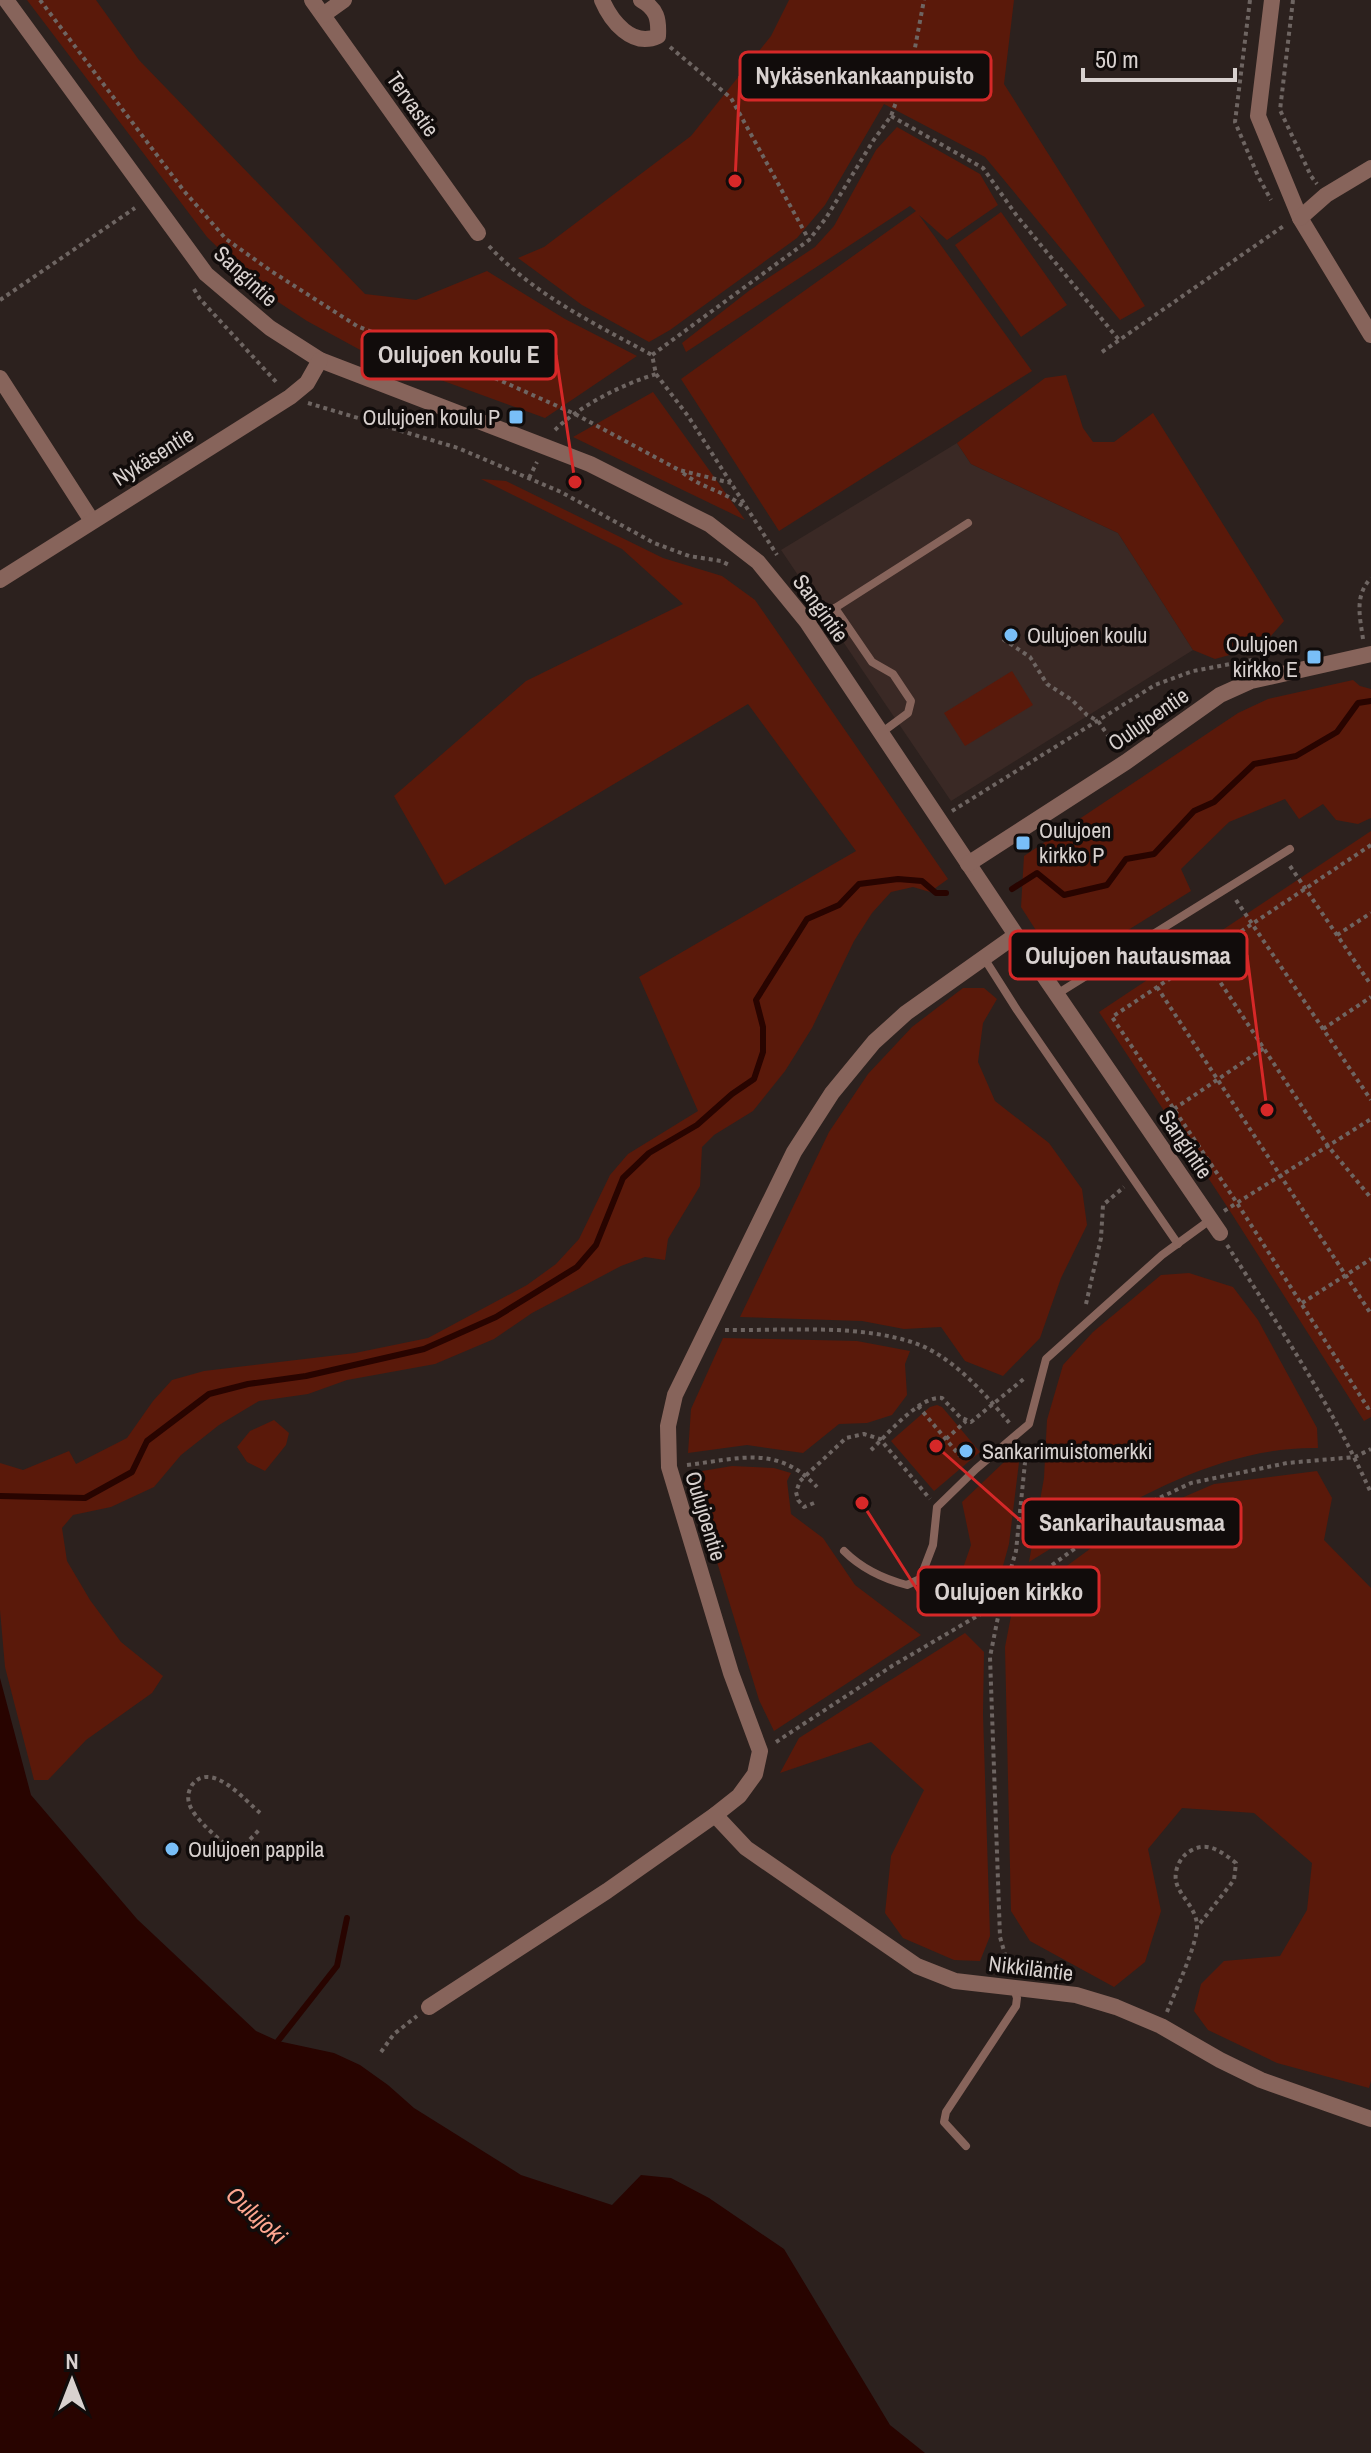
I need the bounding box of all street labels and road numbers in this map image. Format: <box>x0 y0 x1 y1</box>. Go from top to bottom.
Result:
street label: Tervastie <box>380 65 446 143</box>
street label: Sangintie <box>208 239 284 313</box>
street label: Nykäsentie <box>107 419 199 493</box>
street label: Sangintie <box>786 568 856 648</box>
street label: Oulujoentie <box>1102 680 1194 758</box>
street label: Sangintie <box>1152 1104 1220 1184</box>
street label: Oulujoentie <box>678 1467 734 1565</box>
street label: Nikkiläntie <box>987 1948 1075 1988</box>

